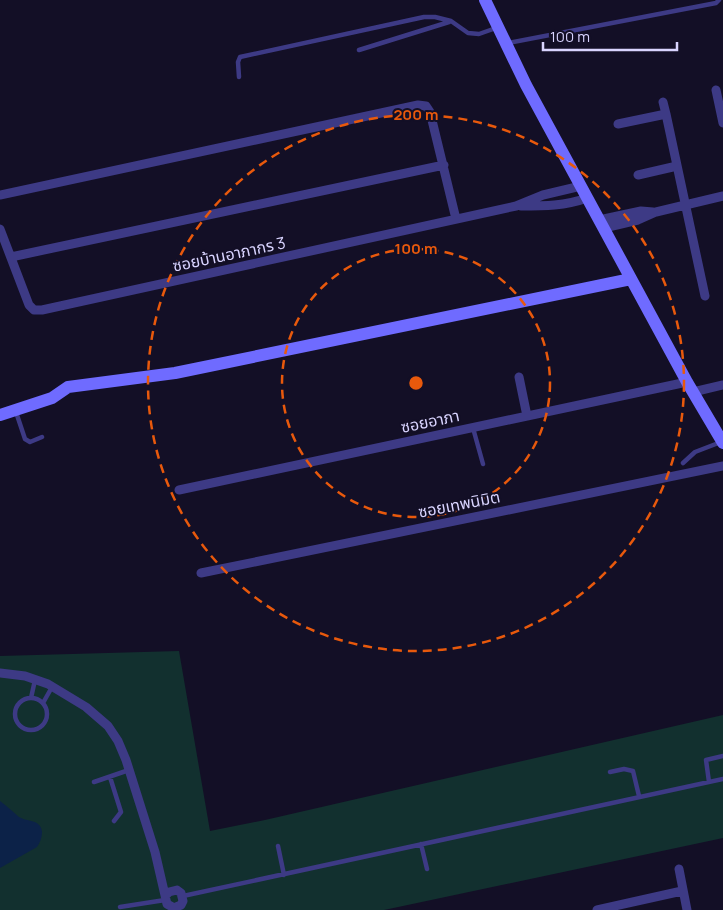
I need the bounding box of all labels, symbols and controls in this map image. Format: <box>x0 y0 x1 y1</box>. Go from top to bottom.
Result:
scale bar <box>543 20 677 52</box>
text: 100 m <box>550 26 590 47</box>
text: 200 m <box>393 104 439 125</box>
street label: ซอยบ้านอาภากร 3 <box>171 231 287 277</box>
text: 100 m <box>395 238 437 259</box>
centre of rings <box>407 374 425 392</box>
street label: ซอยอาภา <box>399 404 461 438</box>
street label: ซอยเทพนิมิต <box>416 485 502 523</box>

